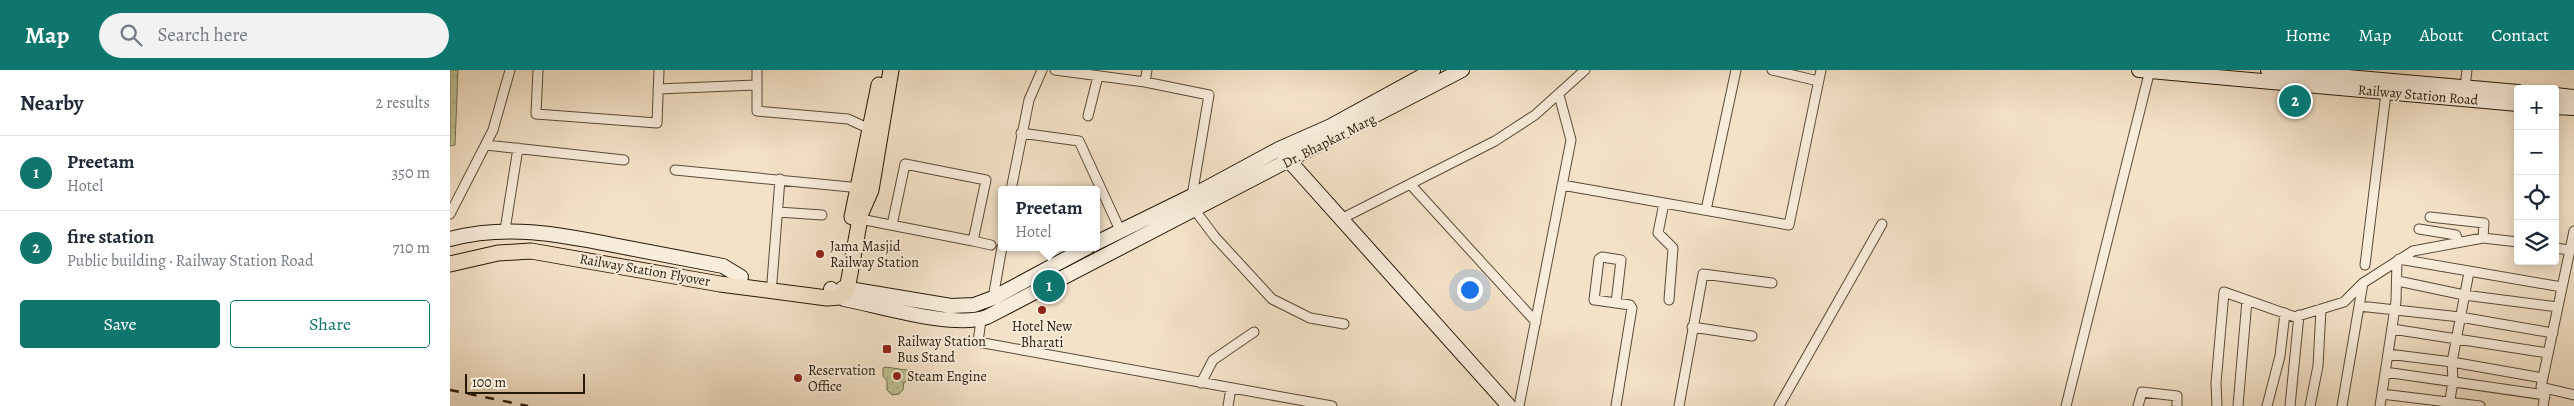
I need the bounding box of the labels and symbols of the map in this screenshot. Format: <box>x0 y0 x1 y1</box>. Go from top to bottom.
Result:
street label: Railway Station Road <box>2357 80 2479 110</box>
pin: 2 <box>2279 82 2311 120</box>
street label: Dr. Bhapkar Marg <box>1279 109 1379 173</box>
place label: Jama Masjid Railway Station <box>830 237 919 272</box>
marker: Jama Masjid Railway Station <box>814 248 826 260</box>
street label: Railway Station Flyover <box>578 249 713 291</box>
pin: 1 <box>1033 267 1065 305</box>
your location <box>1457 277 1483 303</box>
marker: Hotel New Bharati <box>1036 304 1048 316</box>
place label: Hotel New Bharati <box>1012 317 1072 352</box>
place label: Railway Station Bus Stand <box>897 332 986 367</box>
marker: Railway Station Bus Stand <box>881 343 893 355</box>
place label: Reservation Office <box>808 361 876 396</box>
place label: Steam Engine <box>907 367 987 386</box>
marker: Steam Engine <box>891 370 903 382</box>
scale bar <box>465 371 585 394</box>
marker: Reservation Office <box>792 372 804 384</box>

